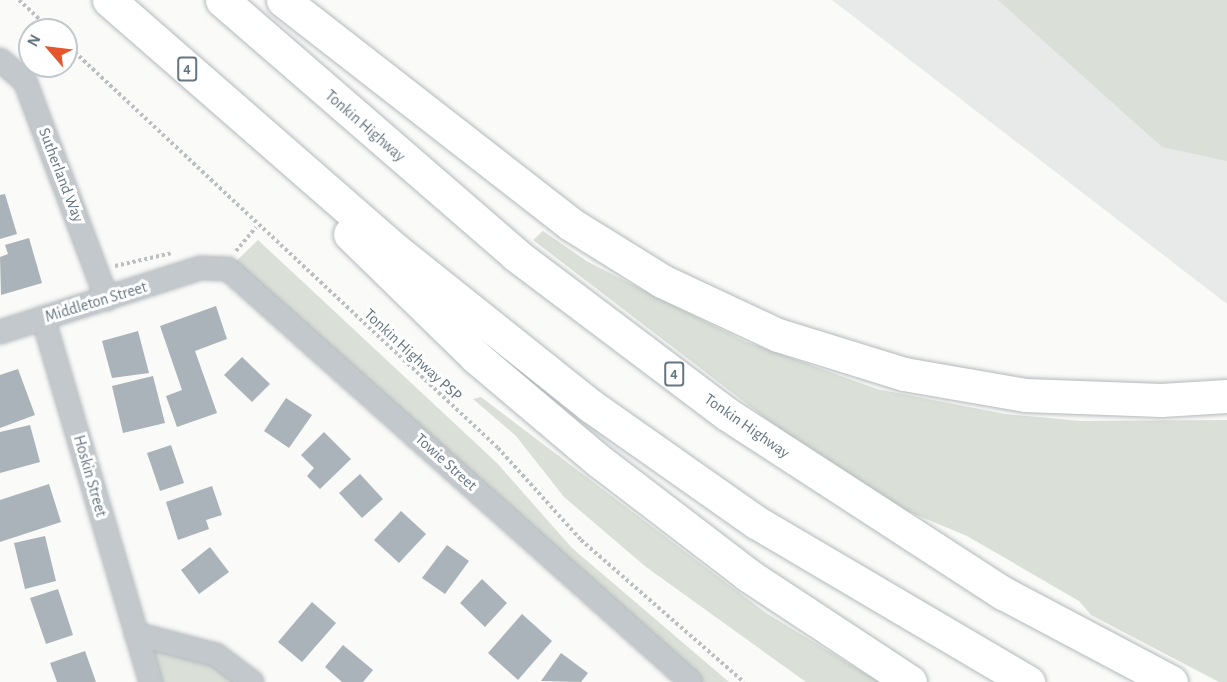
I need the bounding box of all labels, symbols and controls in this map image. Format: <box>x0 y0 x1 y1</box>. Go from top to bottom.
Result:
north arrow <box>18 18 78 78</box>
text: N <box>24 32 44 49</box>
road number: 4 <box>176 57 198 81</box>
street label: Tonkin Highway <box>321 86 409 166</box>
street label: Sutherland Way <box>34 125 88 225</box>
street label: Middleton Street <box>43 277 149 327</box>
street label: Tonkin Highway PSP <box>360 305 466 405</box>
road number: 4 <box>664 362 684 386</box>
street label: Tonkin Highway <box>701 389 793 463</box>
street label: Towie Street <box>411 429 481 495</box>
street label: Hoskin Street <box>69 433 111 519</box>

